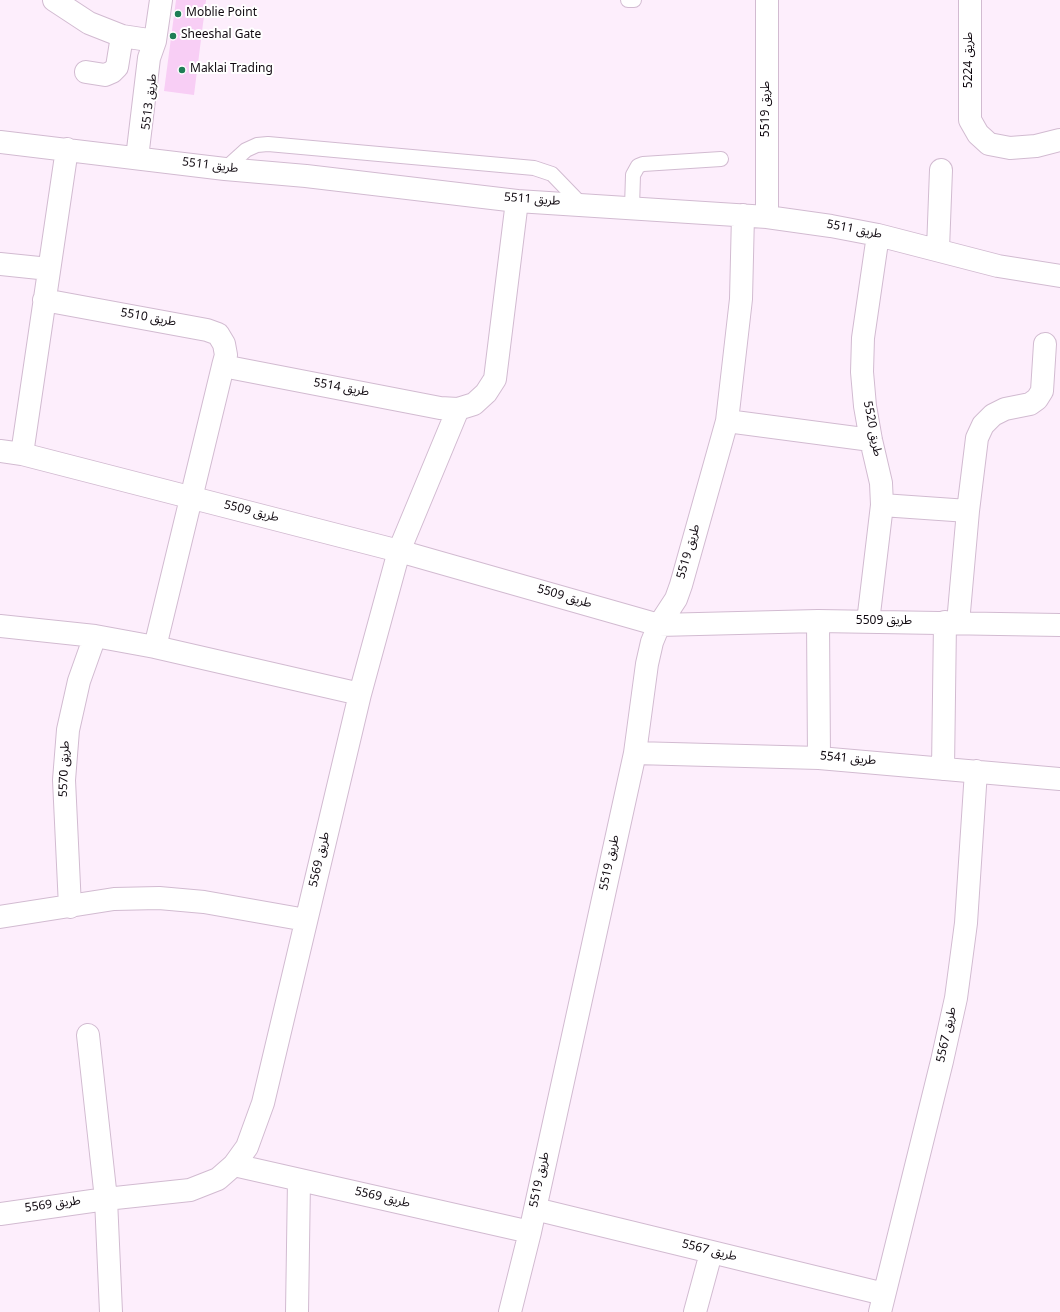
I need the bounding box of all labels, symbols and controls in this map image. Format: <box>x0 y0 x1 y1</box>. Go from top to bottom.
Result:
place label: Moblie Point <box>186 7 257 21</box>
marker: Moblie Point <box>173 9 183 19</box>
place label: Sheeshal Gate <box>181 29 261 43</box>
marker: Sheeshal Gate <box>168 31 178 41</box>
street label: طريق 5224 <box>963 32 977 88</box>
place label: Maklai Trading <box>190 63 273 77</box>
marker: Maklai Trading <box>177 65 187 75</box>
street label: طريق 5513 <box>140 73 162 131</box>
street label: طريق 5519 <box>760 81 774 137</box>
street label: طريق 5511 <box>181 156 239 178</box>
street label: طريق 5511 <box>503 192 561 210</box>
street label: طريق 5511 <box>825 219 883 243</box>
street label: طريق 5510 <box>119 307 177 331</box>
street label: طريق 5514 <box>312 377 370 401</box>
street label: طريق 5520 <box>859 400 883 458</box>
street label: طريق 5509 <box>222 499 280 527</box>
street label: طريق 5519 <box>675 523 705 581</box>
street label: طريق 5509 <box>535 583 593 613</box>
street label: طريق 5509 <box>856 615 912 629</box>
street label: طريق 5570 <box>58 741 74 797</box>
street label: طريق 5541 <box>819 750 877 770</box>
street label: طريق 5569 <box>308 831 334 889</box>
street label: طريق 5519 <box>598 834 624 892</box>
street label: طريق 5567 <box>935 1006 961 1064</box>
street label: طريق 5519 <box>528 1151 554 1209</box>
street label: طريق 5569 <box>353 1186 411 1212</box>
street label: طريق 5569 <box>24 1195 82 1217</box>
street label: طريق 5567 <box>680 1238 738 1266</box>

